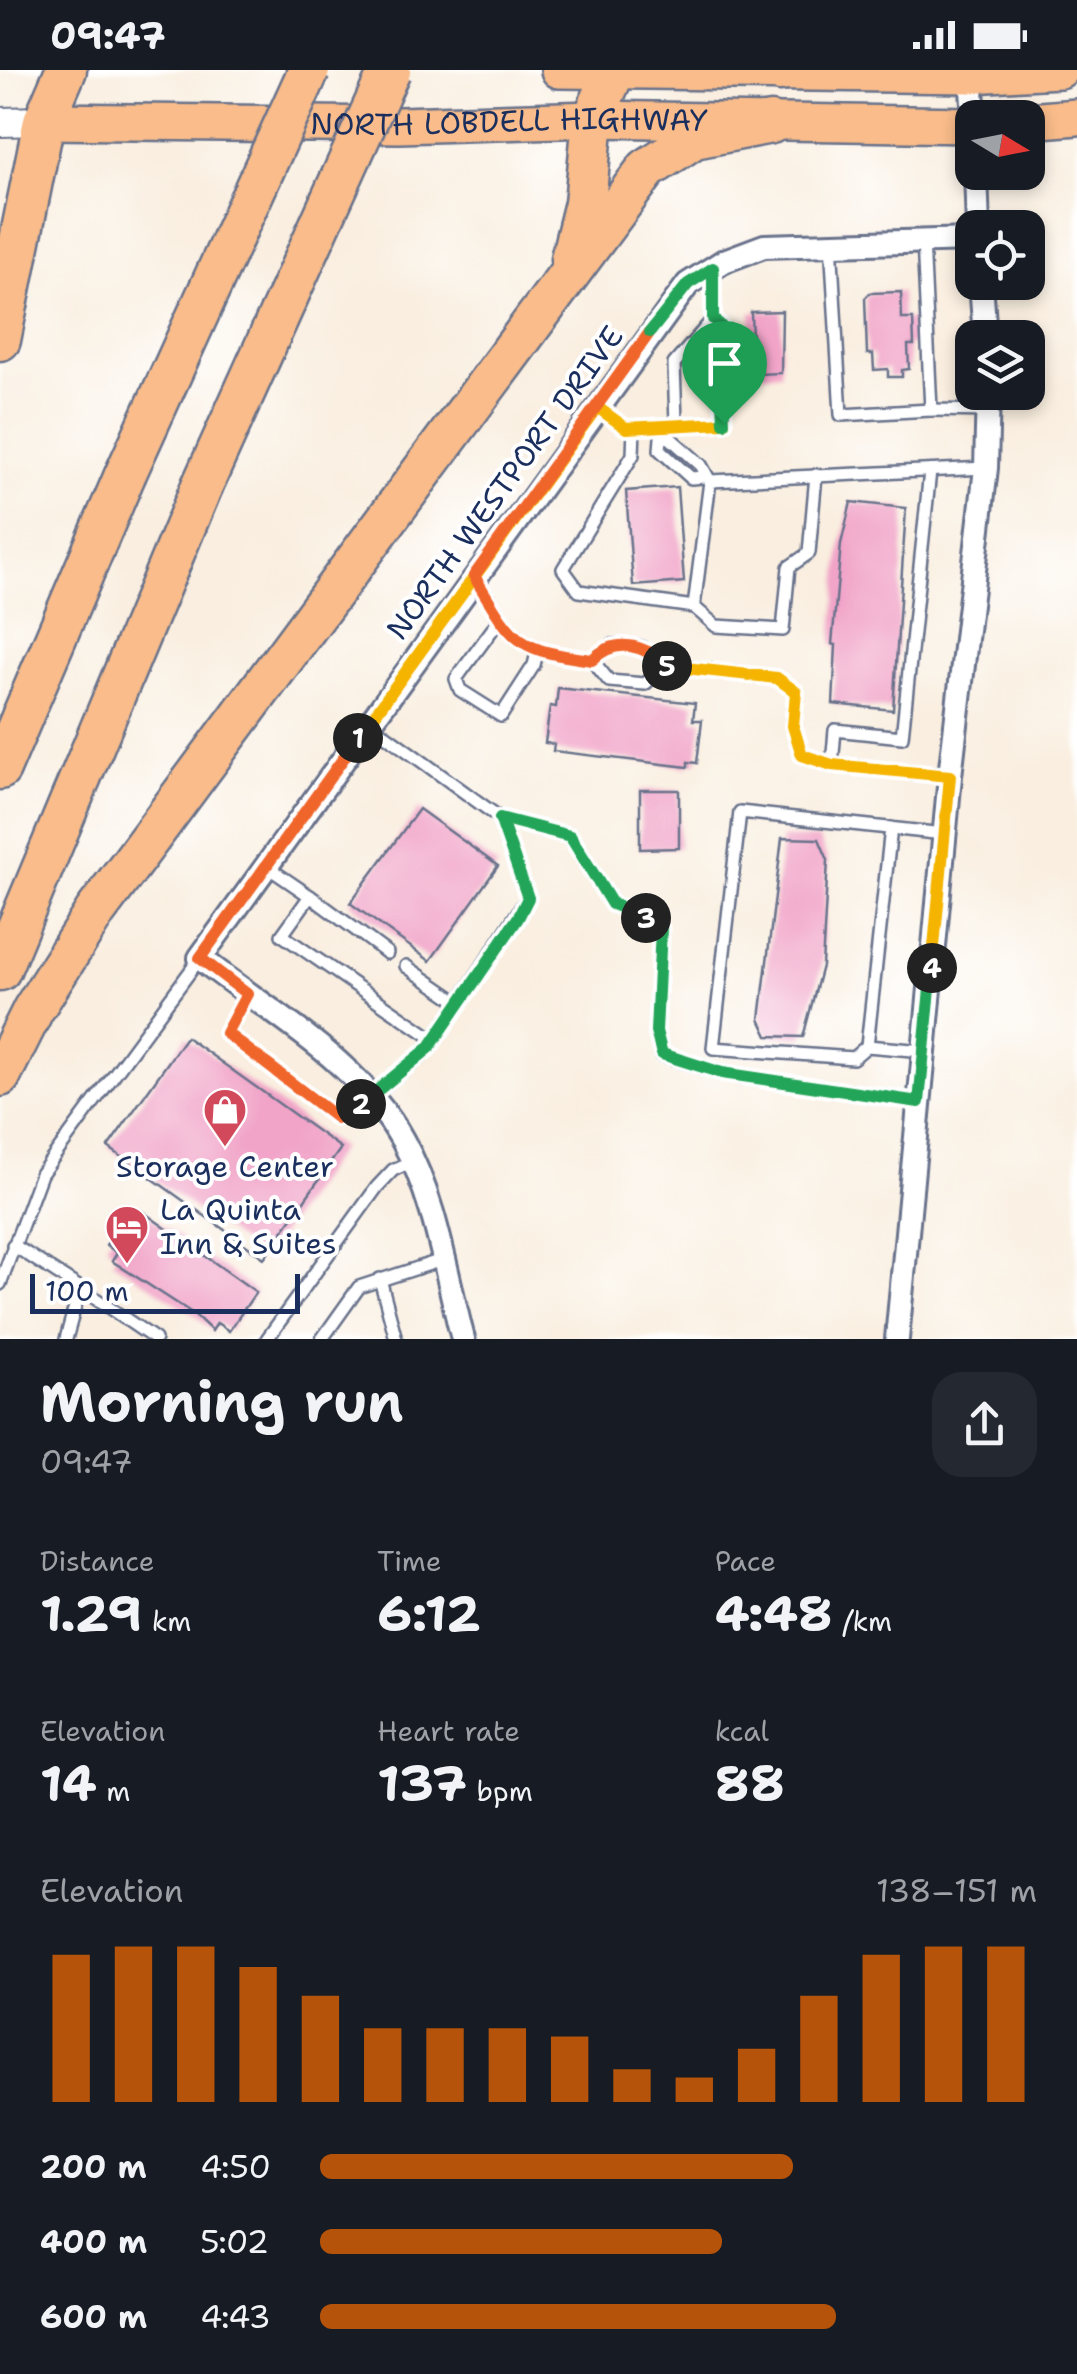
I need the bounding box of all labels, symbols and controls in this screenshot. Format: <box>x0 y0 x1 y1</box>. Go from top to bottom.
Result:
text: 09:47 <box>50 10 166 61</box>
street label: NORTH LOBDELL HIGHWAY <box>310 98 708 145</box>
north arrow <box>955 100 1045 190</box>
map controls <box>955 100 1045 410</box>
button: locate <box>955 210 1045 300</box>
street label: NORTH WESTPORT DRIVE <box>377 317 633 648</box>
button: layers <box>955 320 1045 410</box>
pin <box>682 321 767 424</box>
icon: arrive <box>697 336 752 391</box>
pin: 5 <box>642 641 692 691</box>
text: 5 <box>658 647 676 685</box>
pin: 1 <box>333 713 383 763</box>
text: 1 <box>352 719 364 757</box>
pin: 3 <box>621 893 671 943</box>
text: 3 <box>636 899 656 937</box>
pin: 4 <box>907 943 957 993</box>
text: 4 <box>922 949 942 987</box>
pin: 2 <box>336 1079 386 1129</box>
text: 2 <box>351 1085 371 1123</box>
shop icon: Storage Center <box>202 1087 248 1148</box>
place label: Storage Center <box>116 1146 334 1187</box>
place label: La Quinta Inn & Suites <box>160 1189 337 1264</box>
hotel icon: La Quinta Inn & Suites <box>104 1204 150 1265</box>
scale bar <box>30 1269 300 1314</box>
text: 100 m <box>45 1272 129 1310</box>
text: Morning run <box>40 1365 404 1439</box>
button: share <box>932 1372 1037 1477</box>
text: 09:47 <box>40 1440 133 1483</box>
text: Distance <box>40 1542 155 1580</box>
text: Time <box>377 1542 442 1580</box>
text: Pace <box>715 1542 776 1580</box>
text: 1.29 <box>40 1580 142 1647</box>
text: 6:12 <box>377 1580 481 1647</box>
text: 4:48 <box>715 1580 833 1647</box>
text: km <box>142 1602 191 1640</box>
text: /km <box>833 1602 892 1640</box>
text: Elevation <box>40 1712 165 1750</box>
text: Heart rate <box>377 1712 520 1750</box>
text: kcal <box>715 1712 769 1750</box>
text: 14 <box>40 1750 97 1817</box>
text: 137 <box>377 1750 467 1817</box>
text: 88 <box>715 1750 785 1817</box>
text: m <box>97 1772 130 1810</box>
text: bpm <box>467 1772 533 1810</box>
text: Elevation <box>40 1869 183 1912</box>
text: 138–151 m <box>876 1869 1037 1912</box>
text: 200 m <box>40 2145 147 2188</box>
text: 4:50 <box>200 2145 271 2188</box>
text: 400 m <box>40 2220 147 2263</box>
text: 5:02 <box>200 2220 269 2263</box>
text: 600 m <box>40 2295 147 2338</box>
text: 4:43 <box>200 2295 271 2338</box>

